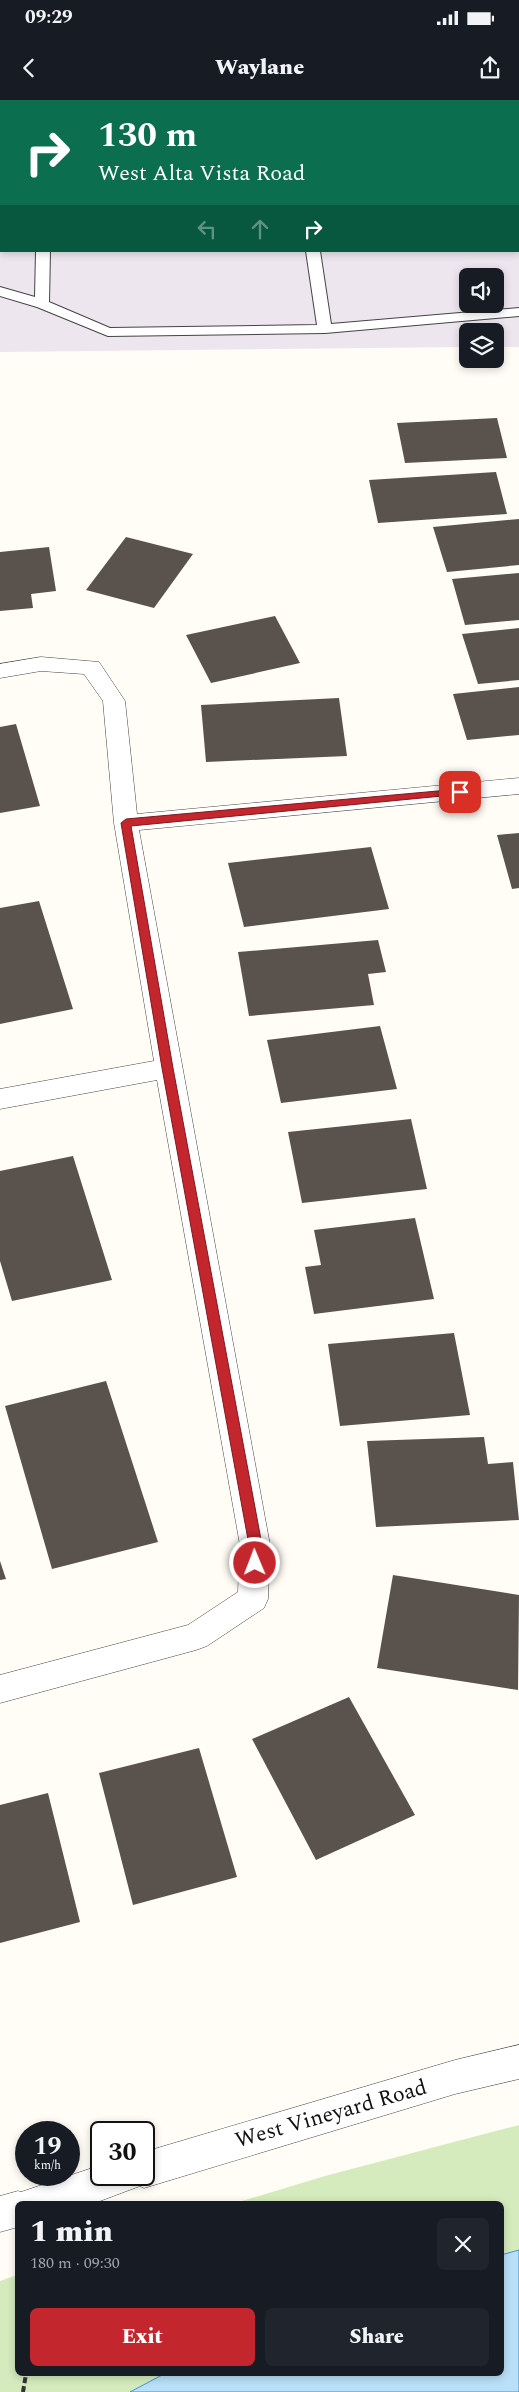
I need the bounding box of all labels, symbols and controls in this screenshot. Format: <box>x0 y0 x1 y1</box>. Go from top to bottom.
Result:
text: 09:29 <box>25 3 73 32</box>
text: Waylane <box>215 51 304 84</box>
icon: back <box>15 54 43 82</box>
icon: share <box>476 54 504 82</box>
text: 130 m <box>98 109 197 162</box>
icon: right <box>15 120 80 185</box>
text: West Alta Vista Road <box>98 157 305 190</box>
icon: left <box>193 215 221 243</box>
icon: ahead <box>246 215 274 243</box>
icon: right <box>299 215 327 243</box>
map controls <box>459 268 504 368</box>
button: sound <box>459 268 504 313</box>
button: layers <box>459 323 504 368</box>
pin <box>439 771 481 813</box>
icon: arrive <box>446 778 474 806</box>
position arrow <box>228 1536 280 1588</box>
street label: West Vineyard Road <box>231 2071 431 2157</box>
speed limit sign: 30 <box>90 2121 155 2186</box>
text: 19 <box>33 2128 62 2166</box>
text: km/h <box>34 2156 61 2175</box>
text: 1 min <box>30 2209 113 2255</box>
button: close <box>437 2218 489 2270</box>
text: 180 m · 09:30 <box>30 2251 120 2275</box>
button: Exit <box>30 2308 255 2366</box>
button: Share <box>265 2308 489 2366</box>

